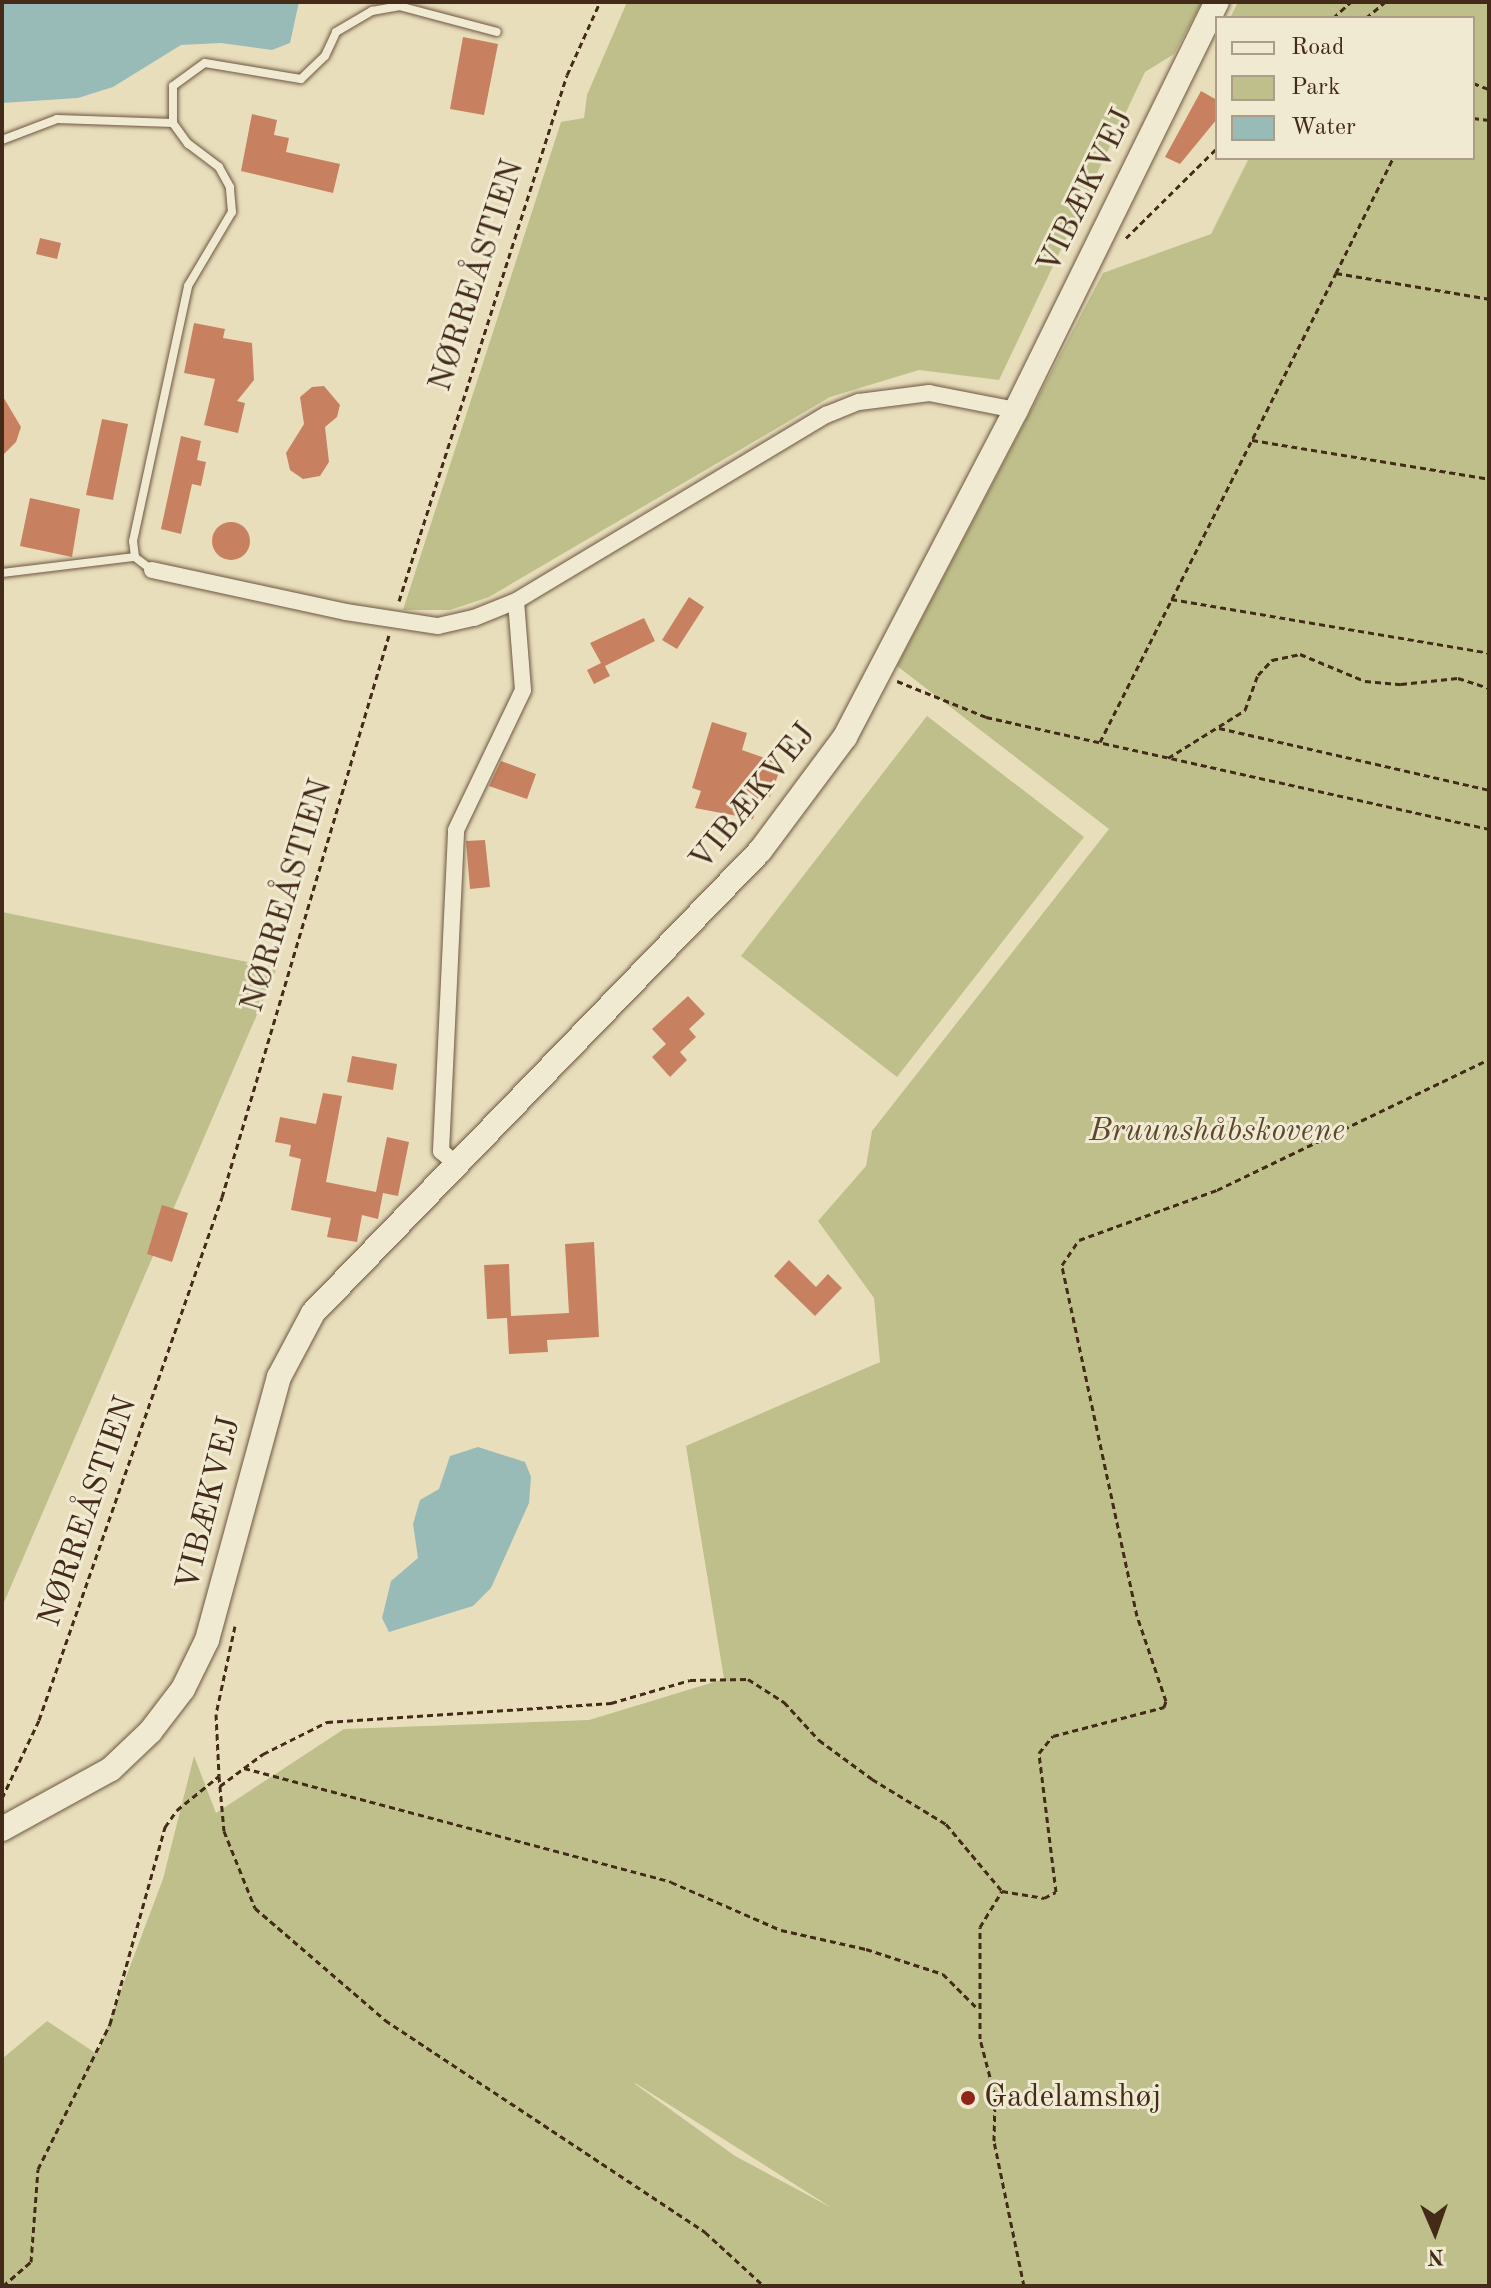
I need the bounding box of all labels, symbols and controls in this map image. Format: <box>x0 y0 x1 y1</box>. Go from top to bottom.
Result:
legend <box>1215 16 1475 160</box>
text: Road <box>1291 36 1344 60</box>
text: Park <box>1291 76 1340 100</box>
street label: VIBÆKVEJ <box>1031 103 1143 281</box>
text: Water <box>1291 116 1356 140</box>
street label: NØRREÅSTIEN <box>422 155 534 397</box>
street label: VIBÆKVEJ <box>683 717 825 879</box>
street label: NØRREÅSTIEN <box>234 775 342 1017</box>
park label: Bruunshåbskovene <box>1089 1113 1345 1151</box>
street label: NØRREÅSTIEN <box>32 1392 146 1632</box>
street label: VIBÆKVEJ <box>170 1413 250 1595</box>
place label: Gadelamshøj <box>984 2079 1162 2117</box>
marker: Gadelamshøj <box>959 2089 977 2107</box>
north arrow <box>1395 2192 1475 2272</box>
text: N <box>1427 2245 1445 2267</box>

